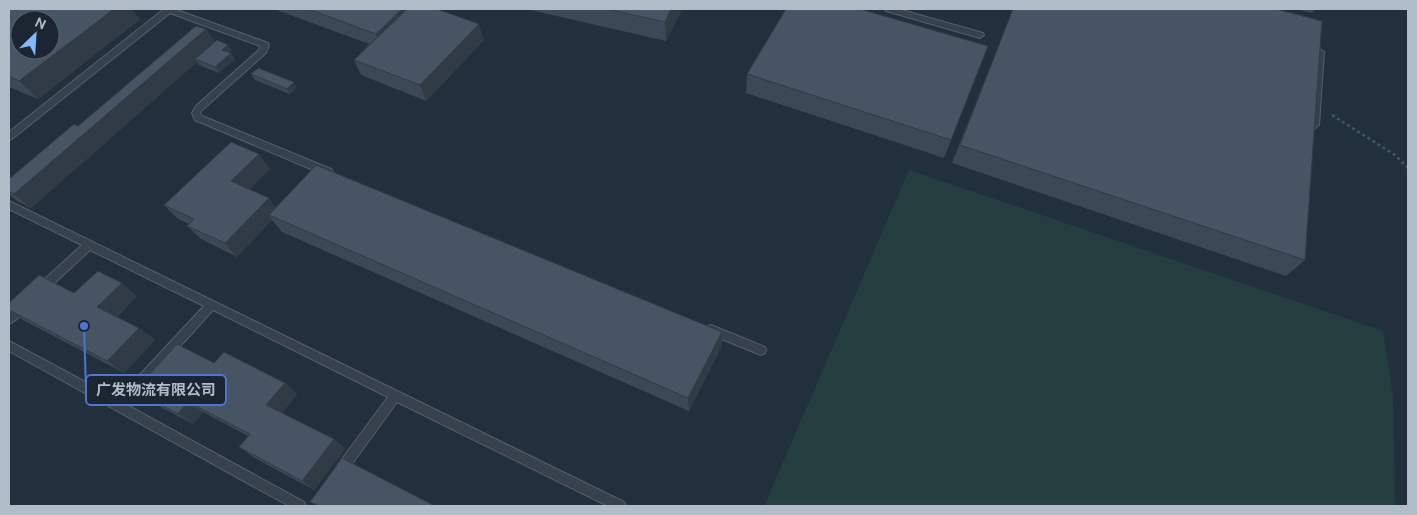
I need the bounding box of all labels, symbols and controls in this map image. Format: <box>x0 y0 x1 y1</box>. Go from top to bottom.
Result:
north arrow <box>10 10 60 60</box>
text: N <box>32 14 49 33</box>
callout: 广发物流有限公司 <box>86 375 226 405</box>
text: 广发物流有限公司 <box>96 381 216 398</box>

